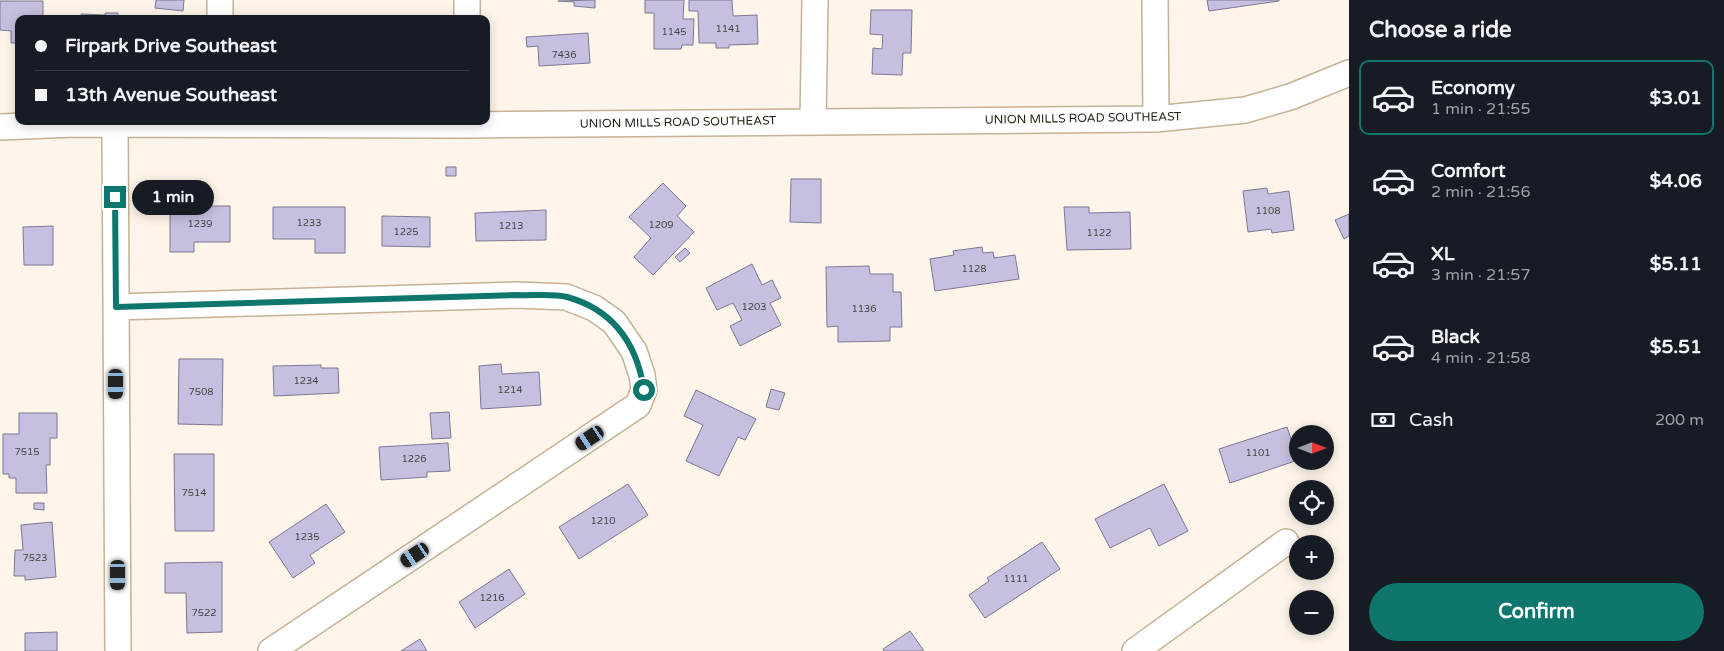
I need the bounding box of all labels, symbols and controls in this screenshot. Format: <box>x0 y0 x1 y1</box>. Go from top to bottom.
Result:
text: Choose a ride <box>1369 17 1512 43</box>
house number: 1141 <box>715 23 741 35</box>
house number: 1145 <box>661 26 687 38</box>
text: Firpark Drive Southeast <box>65 35 277 57</box>
house number: 7436 <box>551 49 577 61</box>
icon: car <box>1371 75 1416 120</box>
text: Economy <box>1431 77 1515 99</box>
text: 13th Avenue Southeast <box>65 84 277 106</box>
text: $3.01 <box>1650 87 1702 109</box>
text: 1 min · 21:55 <box>1431 99 1530 119</box>
street label: UNION MILLS ROAD SOUTHEAST <box>985 109 1182 127</box>
street label: UNION MILLS ROAD SOUTHEAST <box>580 113 777 131</box>
icon: car <box>1371 158 1416 203</box>
text: Comfort <box>1431 160 1505 182</box>
text: $4.06 <box>1650 170 1702 192</box>
callout: 1 min <box>132 180 215 214</box>
text: 2 min · 21:56 <box>1431 182 1530 202</box>
route end <box>104 186 126 208</box>
text: 1 min <box>152 187 194 207</box>
house number: 1108 <box>1255 205 1281 217</box>
house number: 1233 <box>296 217 322 229</box>
house number: 1239 <box>187 218 213 230</box>
house number: 1209 <box>648 219 674 231</box>
house number: 1213 <box>498 220 524 232</box>
house number: 1225 <box>393 226 419 238</box>
house number: 1122 <box>1086 227 1112 239</box>
icon: car <box>1371 241 1416 286</box>
text: XL <box>1431 243 1455 265</box>
text: $5.11 <box>1650 253 1702 275</box>
house number: 1128 <box>961 263 987 275</box>
text: 3 min · 21:57 <box>1431 265 1530 285</box>
house number: 1203 <box>741 301 767 313</box>
house number: 1136 <box>851 303 877 315</box>
icon: car <box>1371 324 1416 369</box>
text: Black <box>1431 326 1480 348</box>
text: $5.51 <box>1650 336 1702 358</box>
text: 4 min · 21:58 <box>1431 348 1530 368</box>
car <box>108 369 123 399</box>
house number: 1234 <box>293 375 319 387</box>
route start <box>633 379 655 401</box>
house number: 1214 <box>497 384 523 396</box>
house number: 7508 <box>188 386 214 398</box>
icon: cash <box>1369 406 1397 434</box>
text: Cash <box>1409 409 1454 431</box>
text: 200 m <box>1655 410 1704 430</box>
car <box>573 423 606 453</box>
north arrow <box>1289 425 1334 470</box>
map controls <box>1289 425 1334 635</box>
house number: 7515 <box>14 446 40 458</box>
house number: 1101 <box>1245 447 1271 459</box>
house number: 1226 <box>401 453 427 465</box>
button: locate <box>1289 480 1334 525</box>
house number: 7514 <box>181 487 207 499</box>
house number: 1210 <box>590 515 616 527</box>
house number: 1235 <box>294 531 320 543</box>
button: + <box>1289 535 1334 580</box>
car <box>398 540 431 570</box>
house number: 7523 <box>22 552 48 564</box>
car <box>110 560 125 590</box>
house number: 1111 <box>1003 573 1029 585</box>
button: Confirm <box>1369 583 1704 641</box>
button: − <box>1289 590 1334 635</box>
house number: 1216 <box>479 592 505 604</box>
house number: 7522 <box>191 607 217 619</box>

